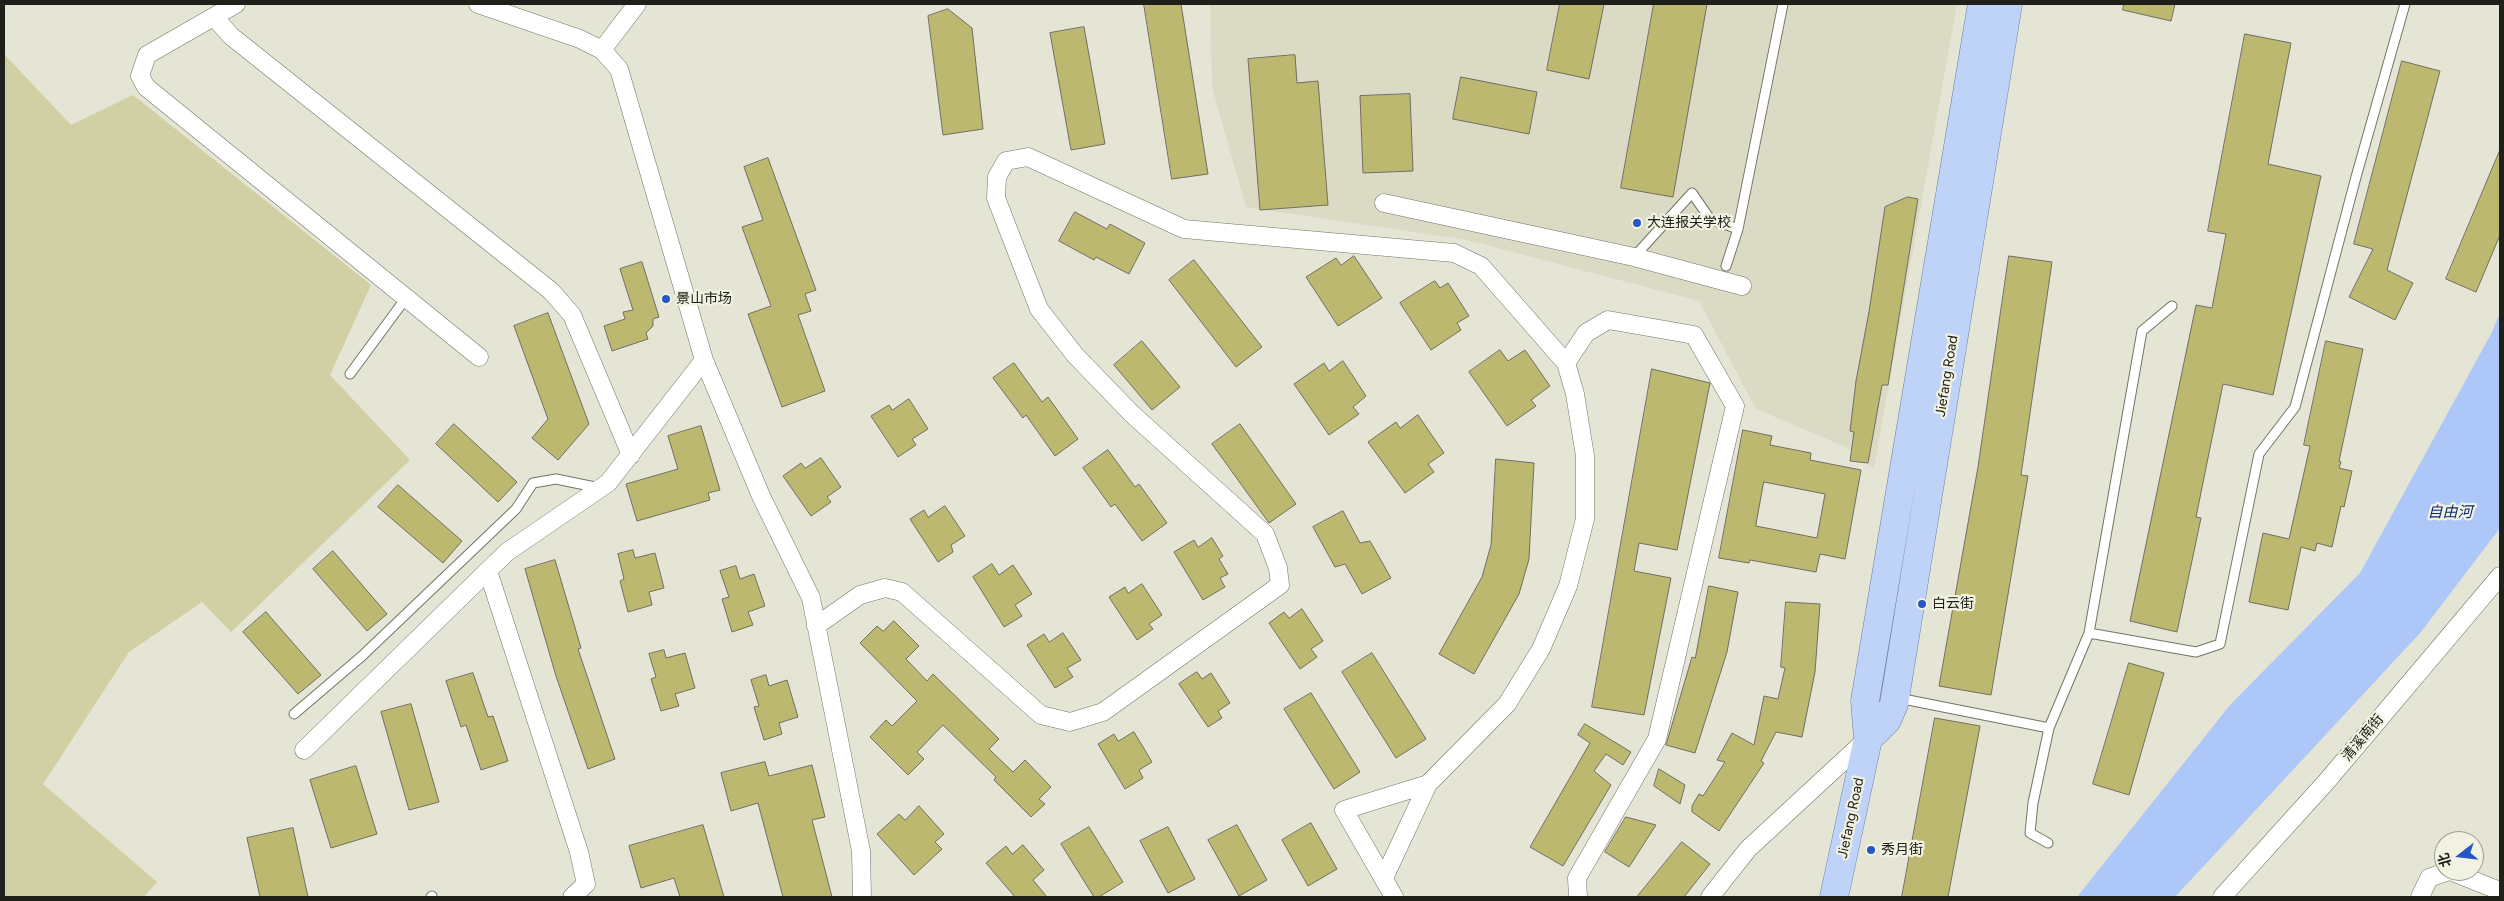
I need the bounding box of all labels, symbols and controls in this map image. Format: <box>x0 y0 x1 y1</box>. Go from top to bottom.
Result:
place label: 大连报关学校 <box>1647 215 1731 231</box>
marker: 大连报关学校 <box>1631 217 1643 229</box>
place label: 景山市场 <box>676 291 732 307</box>
marker: 景山市场 <box>660 293 672 305</box>
street label: Jiefang Road <box>1932 334 1962 418</box>
water label: 自由河 <box>2428 504 2472 522</box>
place label: 白云街 <box>1932 596 1974 612</box>
marker: 白云街 <box>1916 598 1928 610</box>
street label: 清溪南街 <box>2339 711 2387 765</box>
street label: Jiefang Road <box>1834 776 1868 860</box>
north arrow <box>2434 831 2484 881</box>
place label: 秀月街 <box>1881 842 1923 858</box>
marker: 秀月街 <box>1865 844 1877 856</box>
text: 北 <box>2435 851 2455 869</box>

